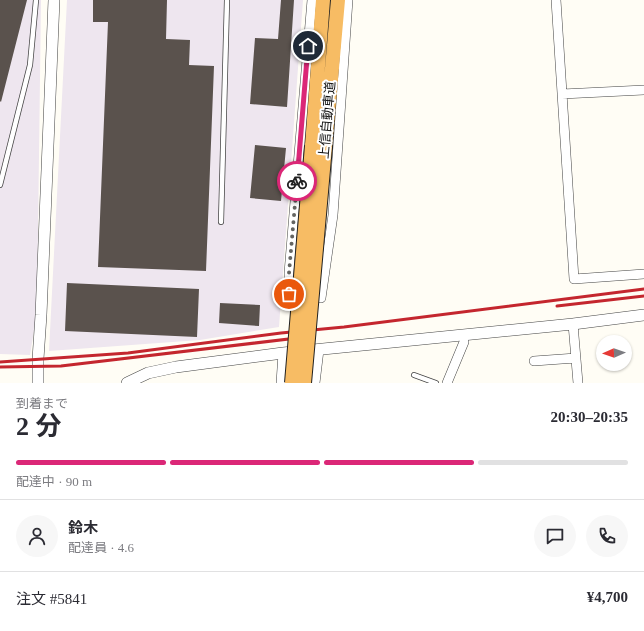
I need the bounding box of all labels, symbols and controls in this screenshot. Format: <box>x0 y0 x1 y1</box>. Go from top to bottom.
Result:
pin <box>291 29 325 63</box>
icon: home <box>297 35 319 57</box>
street label: 上信自動車道 <box>316 80 338 160</box>
courier <box>277 161 317 201</box>
icon: bike <box>286 170 308 192</box>
pin <box>272 277 306 311</box>
icon: bag <box>278 283 300 305</box>
north arrow <box>596 335 632 371</box>
map controls <box>596 335 632 371</box>
text: 到着まで <box>16 396 68 411</box>
text: 20:30–20:35 <box>551 409 628 425</box>
text: 2 分 <box>16 412 62 441</box>
text: 配達中 · 90 m <box>16 474 92 489</box>
button: person <box>16 515 58 557</box>
button: chat <box>534 515 576 557</box>
button: phone <box>586 515 628 557</box>
text: 鈴木 <box>68 520 98 536</box>
text: 配達員 · 4.6 <box>68 540 134 555</box>
text: ¥4,700 <box>587 589 628 605</box>
text: 注文 #5841 <box>16 591 87 607</box>

